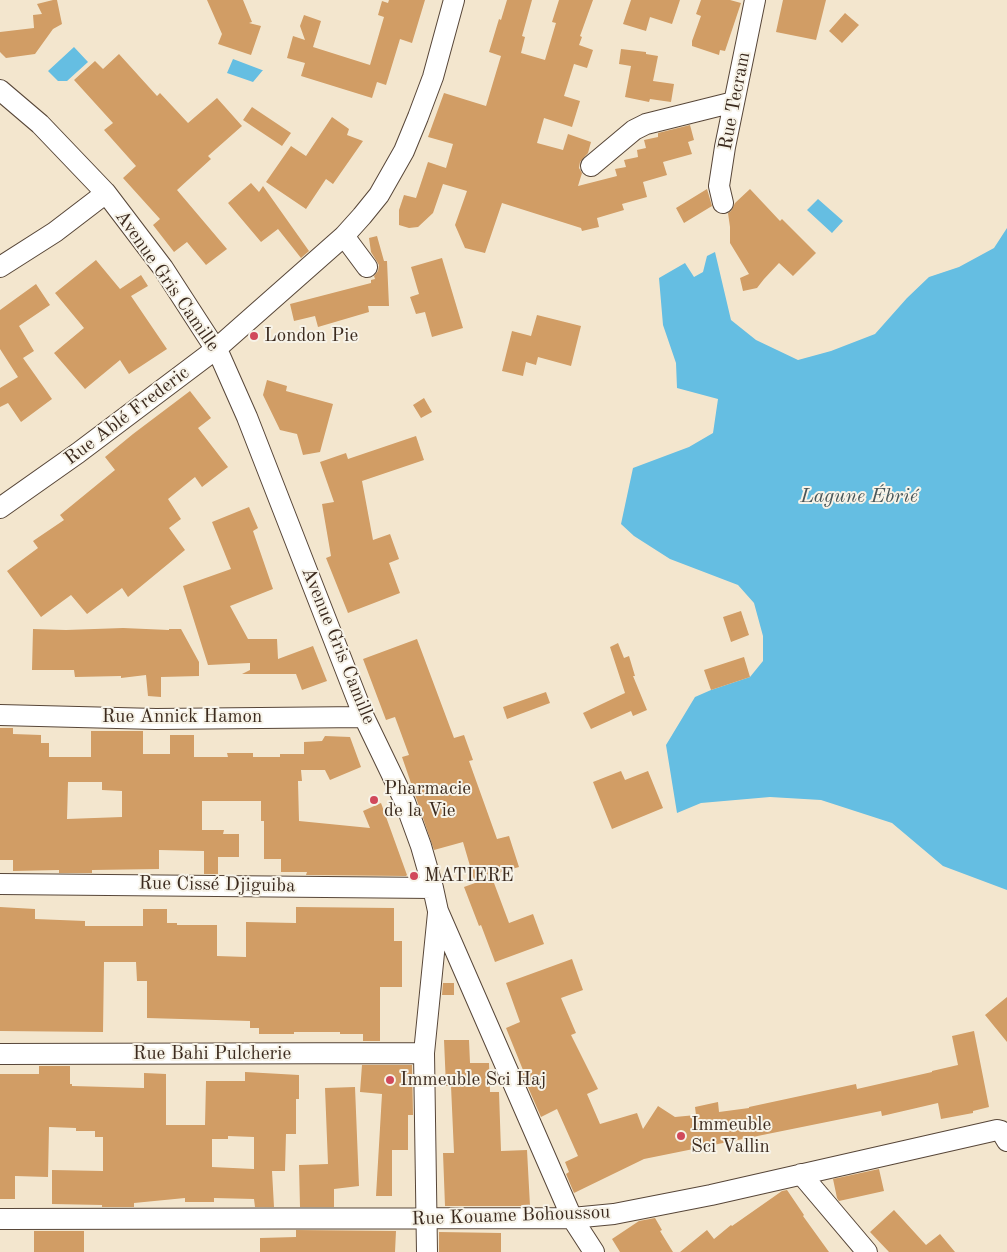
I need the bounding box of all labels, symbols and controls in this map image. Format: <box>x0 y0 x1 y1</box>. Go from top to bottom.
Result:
street label: Rue Tecram <box>714 50 756 152</box>
street label: Avenue Gris Camille <box>110 206 224 356</box>
place label: London Pie <box>264 325 358 347</box>
marker: London Pie <box>248 330 260 342</box>
street label: Rue Ablé Frederic <box>60 362 194 470</box>
water label: Lagune Ébrié <box>800 485 918 509</box>
street label: Avenue Gris Camille <box>296 564 380 728</box>
street label: Rue Annick Hamon <box>102 706 262 728</box>
place label: Pharmacie de la Vie <box>384 778 471 822</box>
marker: Pharmacie de la Vie <box>368 794 380 806</box>
place label: MATIERE <box>424 865 514 887</box>
marker: MATIERE <box>408 870 420 882</box>
street label: Rue Cissé Djiguiba <box>138 872 296 898</box>
street label: Rue Bahi Pulcherie <box>133 1043 291 1065</box>
place label: Immeuble Sci Haj <box>400 1069 546 1091</box>
marker: Immeuble Sci Haj <box>384 1074 396 1086</box>
place label: Immeuble Sci Vallin <box>691 1114 771 1158</box>
marker: Immeuble Sci Vallin <box>675 1130 687 1142</box>
street label: Rue Kouame Bohoussou <box>411 1201 611 1231</box>

